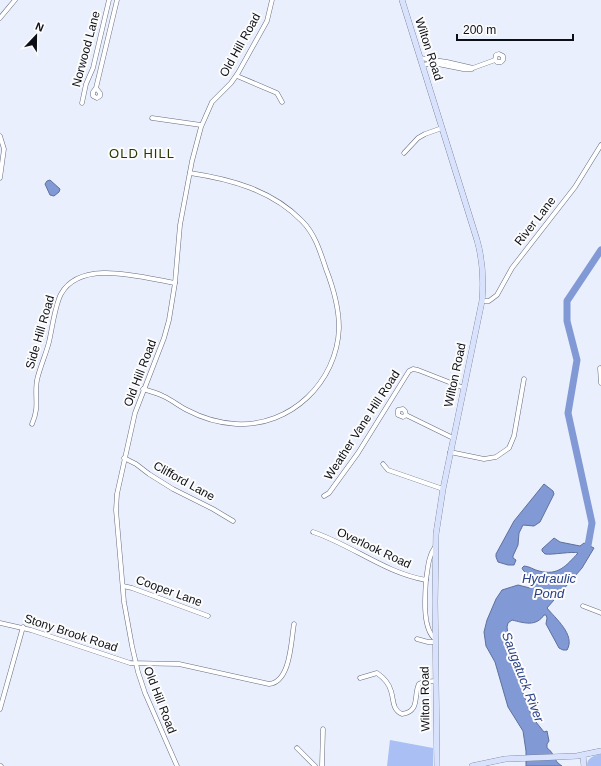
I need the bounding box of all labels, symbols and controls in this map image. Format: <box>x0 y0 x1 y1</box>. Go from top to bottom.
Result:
street label: Norwood Lane <box>69 9 103 89</box>
street label: Old Hill Road <box>217 11 263 79</box>
north arrow <box>16 16 56 56</box>
street label: Wilton Road <box>412 16 446 82</box>
scale bar <box>457 16 573 42</box>
text: N <box>34 20 46 34</box>
text: 200 m <box>463 23 496 37</box>
district label: OLD HILL <box>109 146 175 161</box>
street label: River Lane <box>512 194 559 248</box>
street label: Side Hill Road <box>23 294 57 370</box>
street label: Old Hill Road <box>121 337 159 409</box>
street label: Wilton Road <box>441 342 469 408</box>
street label: Weather Vane Hill Road <box>321 368 403 482</box>
street label: Clifford Lane <box>151 458 217 504</box>
street label: Overlook Road <box>335 525 413 571</box>
water label: Hydraulic Pond <box>522 571 577 601</box>
street label: Cooper Lane <box>134 573 204 610</box>
street label: Stony Brook Road <box>23 611 119 655</box>
water label: Saugatuck River <box>499 630 547 725</box>
street label: Old Hill Road <box>141 664 179 736</box>
street label: Wilton Road <box>417 666 433 732</box>

